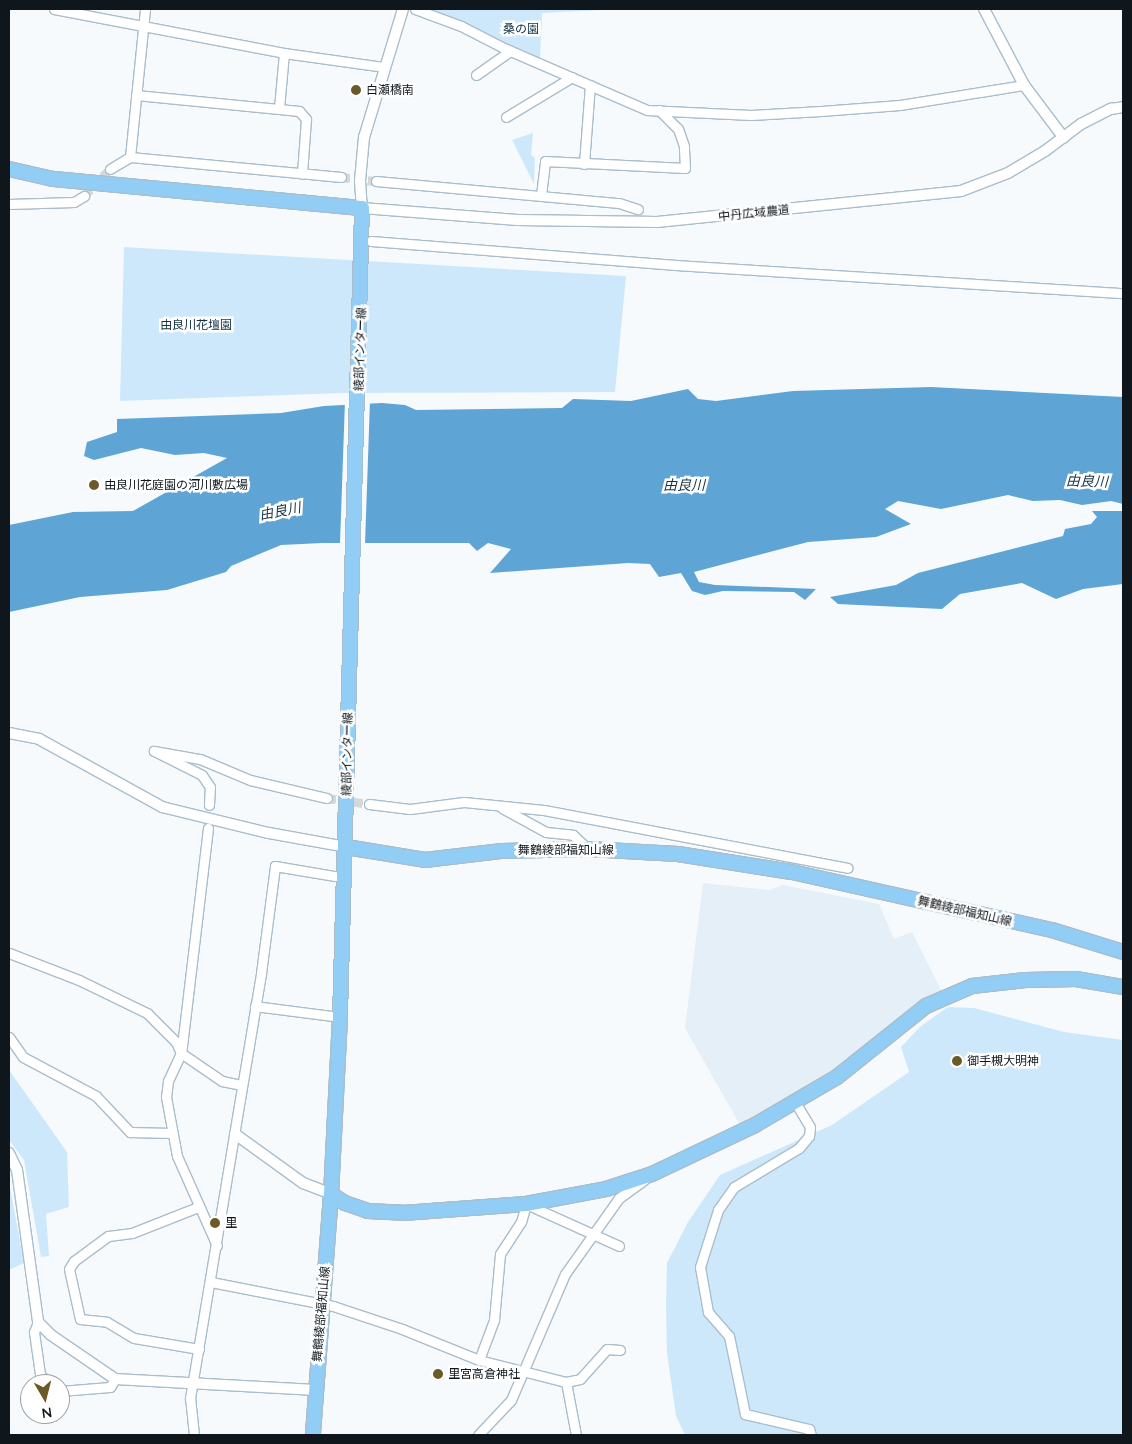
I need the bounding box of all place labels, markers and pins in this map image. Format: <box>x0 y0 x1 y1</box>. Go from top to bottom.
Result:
place label: 白瀬橋南 <box>366 83 414 97</box>
marker: 白瀬橋南 <box>350 84 362 96</box>
place label: 由良川花庭園の河川敷広場 <box>104 478 248 492</box>
marker: 由良川花庭園の河川敷広場 <box>88 479 100 491</box>
place label: 御手槻大明神 <box>967 1054 1039 1068</box>
marker: 御手槻大明神 <box>951 1055 963 1067</box>
place label: 里 <box>225 1216 237 1230</box>
marker: 里 <box>209 1217 221 1229</box>
place label: 里宮高倉神社 <box>448 1367 520 1381</box>
marker: 里宮高倉神社 <box>432 1368 444 1380</box>

